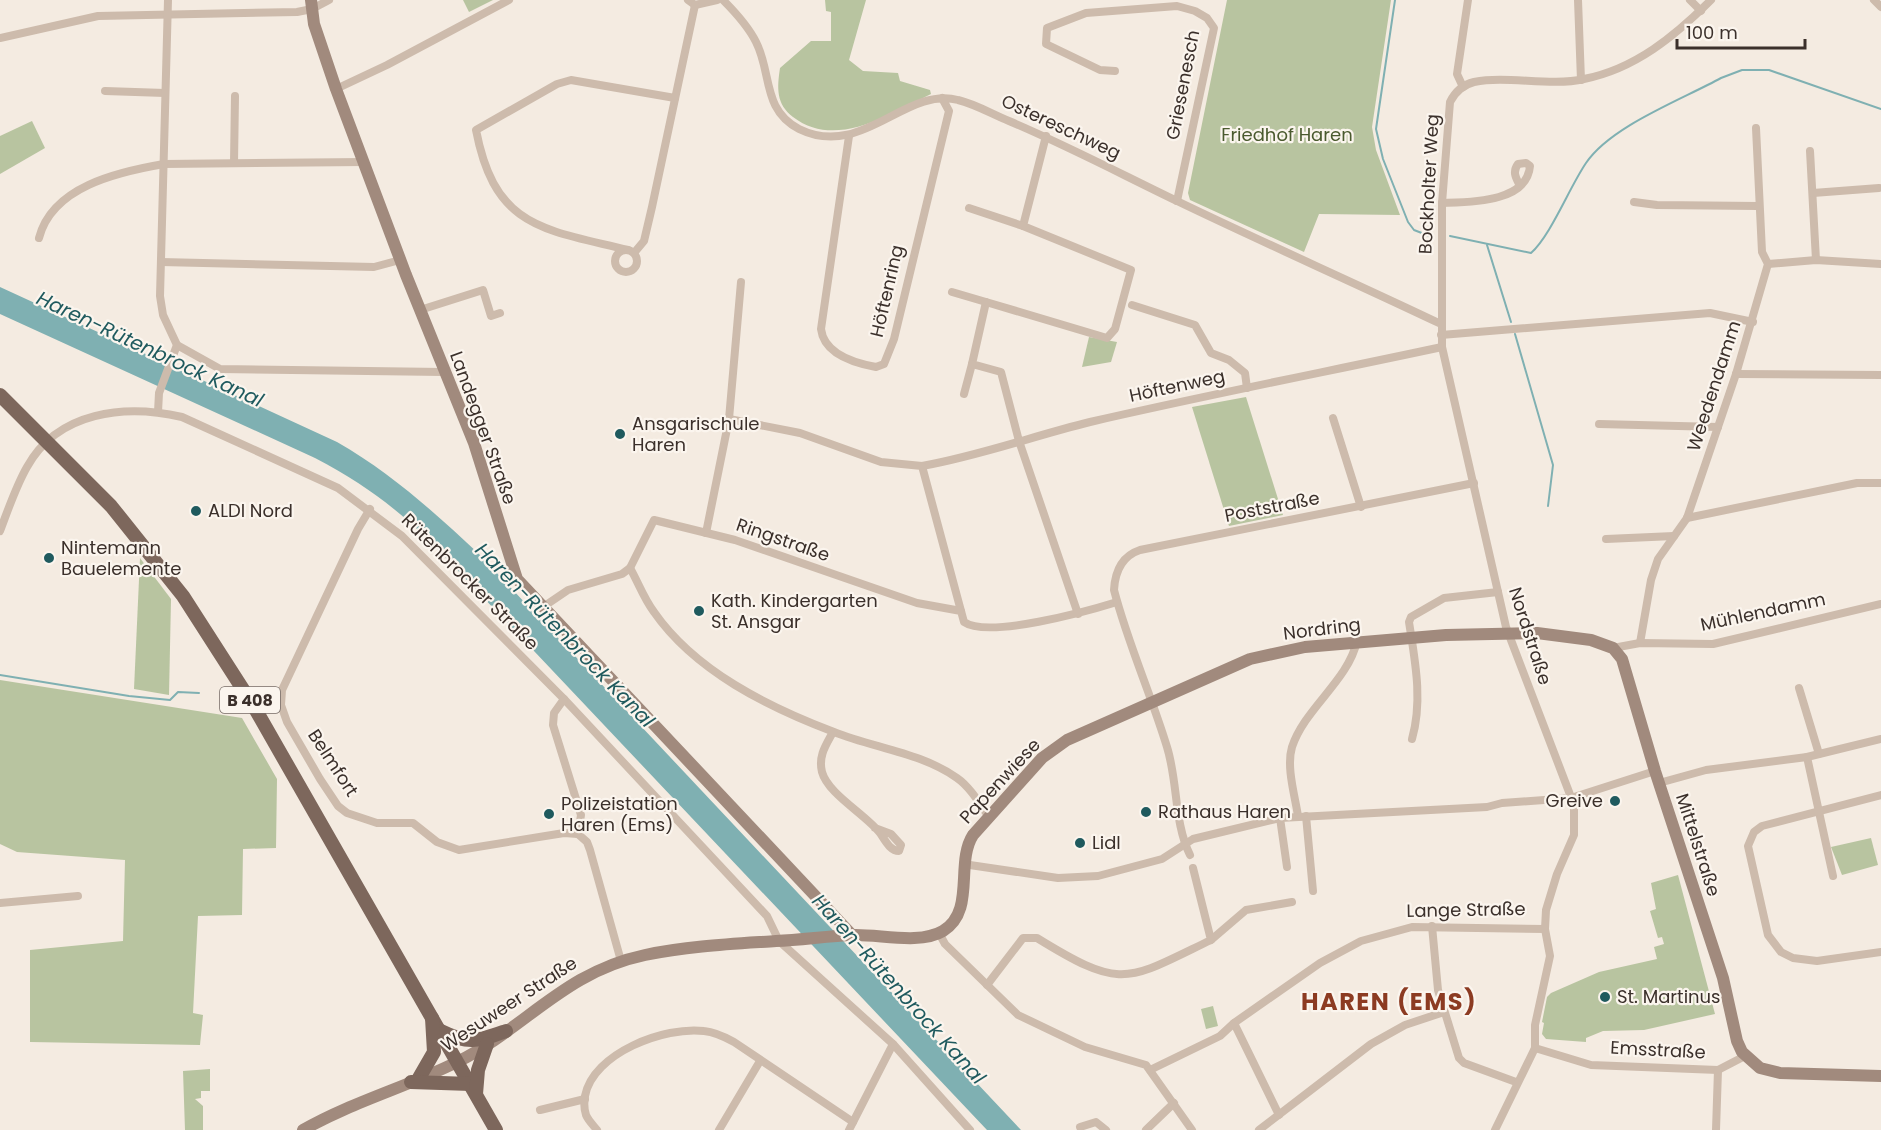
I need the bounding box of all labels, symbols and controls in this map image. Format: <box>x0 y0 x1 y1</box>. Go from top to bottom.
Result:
scale bar <box>1677 12 1804 50</box>
text: 100 m <box>1686 20 1738 45</box>
street label: Griesenesch <box>1160 28 1205 142</box>
street label: Ostereschweg <box>997 88 1125 165</box>
street label: Bockholter Weg <box>1412 113 1445 255</box>
park label: Friedhof Haren <box>1221 122 1353 147</box>
street label: Höftenring <box>864 242 909 339</box>
water label: Haren-Rütenbrock Kanal <box>32 284 268 414</box>
street label: Weedendamm <box>1681 317 1746 454</box>
street label: Landegger Straße <box>444 348 523 508</box>
street label: Höftenweg <box>1127 363 1227 408</box>
place label: Ansgarischule Haren <box>632 411 759 457</box>
marker: Ansgarischule Haren <box>613 427 627 441</box>
street label: Poststraße <box>1222 485 1321 528</box>
place label: ALDI Nord <box>208 498 293 523</box>
marker: ALDI Nord <box>189 504 203 518</box>
street label: Rütenbrocker Straße <box>396 508 544 656</box>
street label: Ringstraße <box>733 512 833 567</box>
place label: Nintemann Bauelemente <box>61 535 181 581</box>
water label: Haren-Rütenbrock Kanal <box>469 536 661 734</box>
marker: Nintemann Bauelemente <box>42 551 56 565</box>
street label: Nordstraße <box>1503 584 1558 688</box>
street label: Mühlendamm <box>1698 586 1828 637</box>
place label: Kath. Kindergarten St. Ansgar <box>711 588 878 634</box>
marker: Kath. Kindergarten St. Ansgar <box>692 604 706 618</box>
street label: Nordring <box>1282 611 1362 646</box>
road number: B 408 <box>220 687 280 713</box>
street label: Belmfort <box>302 724 365 801</box>
street label: Papenwiese <box>954 733 1046 829</box>
place label: Greive <box>1545 788 1603 813</box>
street label: Mittelstraße <box>1670 790 1727 900</box>
place label: Polizeistation Haren (Ems) <box>561 791 678 837</box>
marker: Greive <box>1608 794 1622 808</box>
place label: Rathaus Haren <box>1158 799 1291 824</box>
marker: Rathaus Haren <box>1139 805 1153 819</box>
marker: Polizeistation Haren (Ems) <box>542 807 556 821</box>
place label: Lidl <box>1092 830 1121 855</box>
marker: Lidl <box>1073 836 1087 850</box>
water label: Haren-Rütenbrock Kanal <box>806 888 992 1090</box>
street label: Lange Straße <box>1406 896 1526 923</box>
street label: Wesuweer Straße <box>436 950 582 1057</box>
place label: St. Martinus <box>1617 984 1721 1009</box>
district label: HAREN (EMS) <box>1301 985 1477 1018</box>
marker: St. Martinus <box>1598 990 1612 1004</box>
street label: Emsstraße <box>1610 1035 1706 1064</box>

